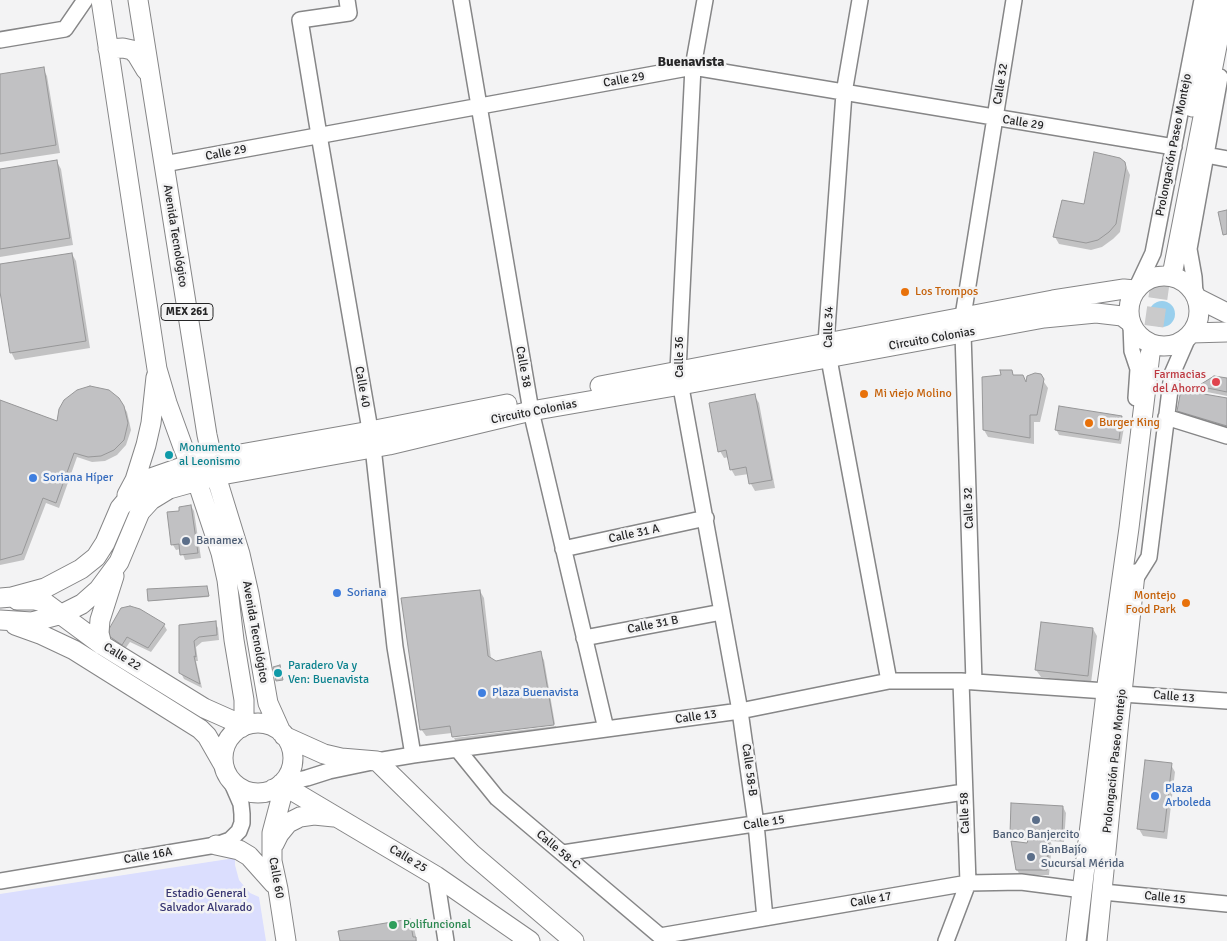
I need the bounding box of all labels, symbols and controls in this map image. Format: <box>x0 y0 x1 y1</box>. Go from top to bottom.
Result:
district label: Buenavista <box>657 54 725 70</box>
street label: Calle 32 <box>991 62 1011 106</box>
street label: Calle 29 <box>602 69 646 91</box>
street label: Prolongación Paseo Montejo <box>1153 72 1195 218</box>
street label: Calle 29 <box>1001 113 1045 133</box>
street label: Calle 29 <box>204 142 248 164</box>
street label: Avenida Tecnológico <box>160 184 190 288</box>
place label: Los Trompos <box>915 285 978 299</box>
marker: Los Trompos <box>899 286 911 298</box>
road number: MEX 261 <box>161 304 213 320</box>
street label: Calle 34 <box>821 306 837 348</box>
street label: Circuito Colonias <box>888 324 976 354</box>
street label: Calle 36 <box>673 336 687 378</box>
street label: Calle 38 <box>512 345 534 389</box>
street label: Calle 40 <box>351 365 373 409</box>
place label: Farmacias del Ahorro <box>1153 368 1206 396</box>
marker: Farmacias del Ahorro <box>1210 376 1222 388</box>
place label: Mi viejo Molino <box>874 387 952 401</box>
marker: Mi viejo Molino <box>858 388 870 400</box>
street label: Circuito Colonias <box>490 397 578 427</box>
place label: Burger King <box>1099 416 1160 430</box>
marker: Burger King <box>1083 417 1095 429</box>
place label: Monumento al Leonismo <box>179 441 240 469</box>
marker: Monumento al Leonismo <box>163 449 175 461</box>
place label: Soriana Híper <box>43 471 113 485</box>
marker: Soriana Híper <box>27 472 39 484</box>
street label: Calle 32 <box>961 487 977 529</box>
street label: Calle 31 A <box>607 522 661 546</box>
place label: Banamex <box>196 534 243 548</box>
marker: Banamex <box>180 535 192 547</box>
street label: Avenida Tecnológico <box>239 580 271 684</box>
place label: Soriana <box>347 586 386 600</box>
marker: Soriana <box>331 587 343 599</box>
place label: Montejo Food Park <box>1126 589 1176 617</box>
marker: Montejo Food Park <box>1180 597 1192 609</box>
street label: Calle 31 B <box>626 613 680 637</box>
street label: Calle 22 <box>101 640 143 674</box>
place label: Paradero Va y Ven: Buenavista <box>288 659 369 687</box>
marker: Paradero Va y Ven: Buenavista <box>272 667 284 679</box>
place label: Plaza Buenavista <box>492 686 579 700</box>
marker: Plaza Buenavista <box>476 687 488 699</box>
street label: Prolongación Paseo Montejo <box>1100 688 1130 834</box>
street label: Calle 13 <box>1153 688 1195 706</box>
street label: Calle 13 <box>674 707 718 727</box>
street label: Calle 58-B <box>738 743 760 797</box>
place label: Plaza Arboleda <box>1165 782 1211 810</box>
marker: Plaza Arboleda <box>1149 790 1161 802</box>
street label: Calle 58 <box>957 792 973 834</box>
street label: Calle 15 <box>742 813 786 833</box>
marker: Banco Banjercito <box>1030 814 1042 826</box>
street label: Calle 58-C <box>533 827 583 873</box>
place label: Banco Banjercito <box>992 828 1080 842</box>
street label: Calle 25 <box>386 842 430 876</box>
place label: BanBajío Sucursal Mérida <box>1041 843 1124 871</box>
street label: Calle 16A <box>123 845 173 867</box>
marker: BanBajío Sucursal Mérida <box>1025 851 1037 863</box>
street label: Calle 60 <box>265 856 287 900</box>
park label: Estadio General Salvador Alvarado <box>160 887 252 915</box>
street label: Calle 17 <box>849 889 893 911</box>
street label: Calle 15 <box>1144 889 1186 907</box>
place label: Polifuncional <box>403 918 471 932</box>
marker: Polifuncional <box>387 919 399 931</box>

